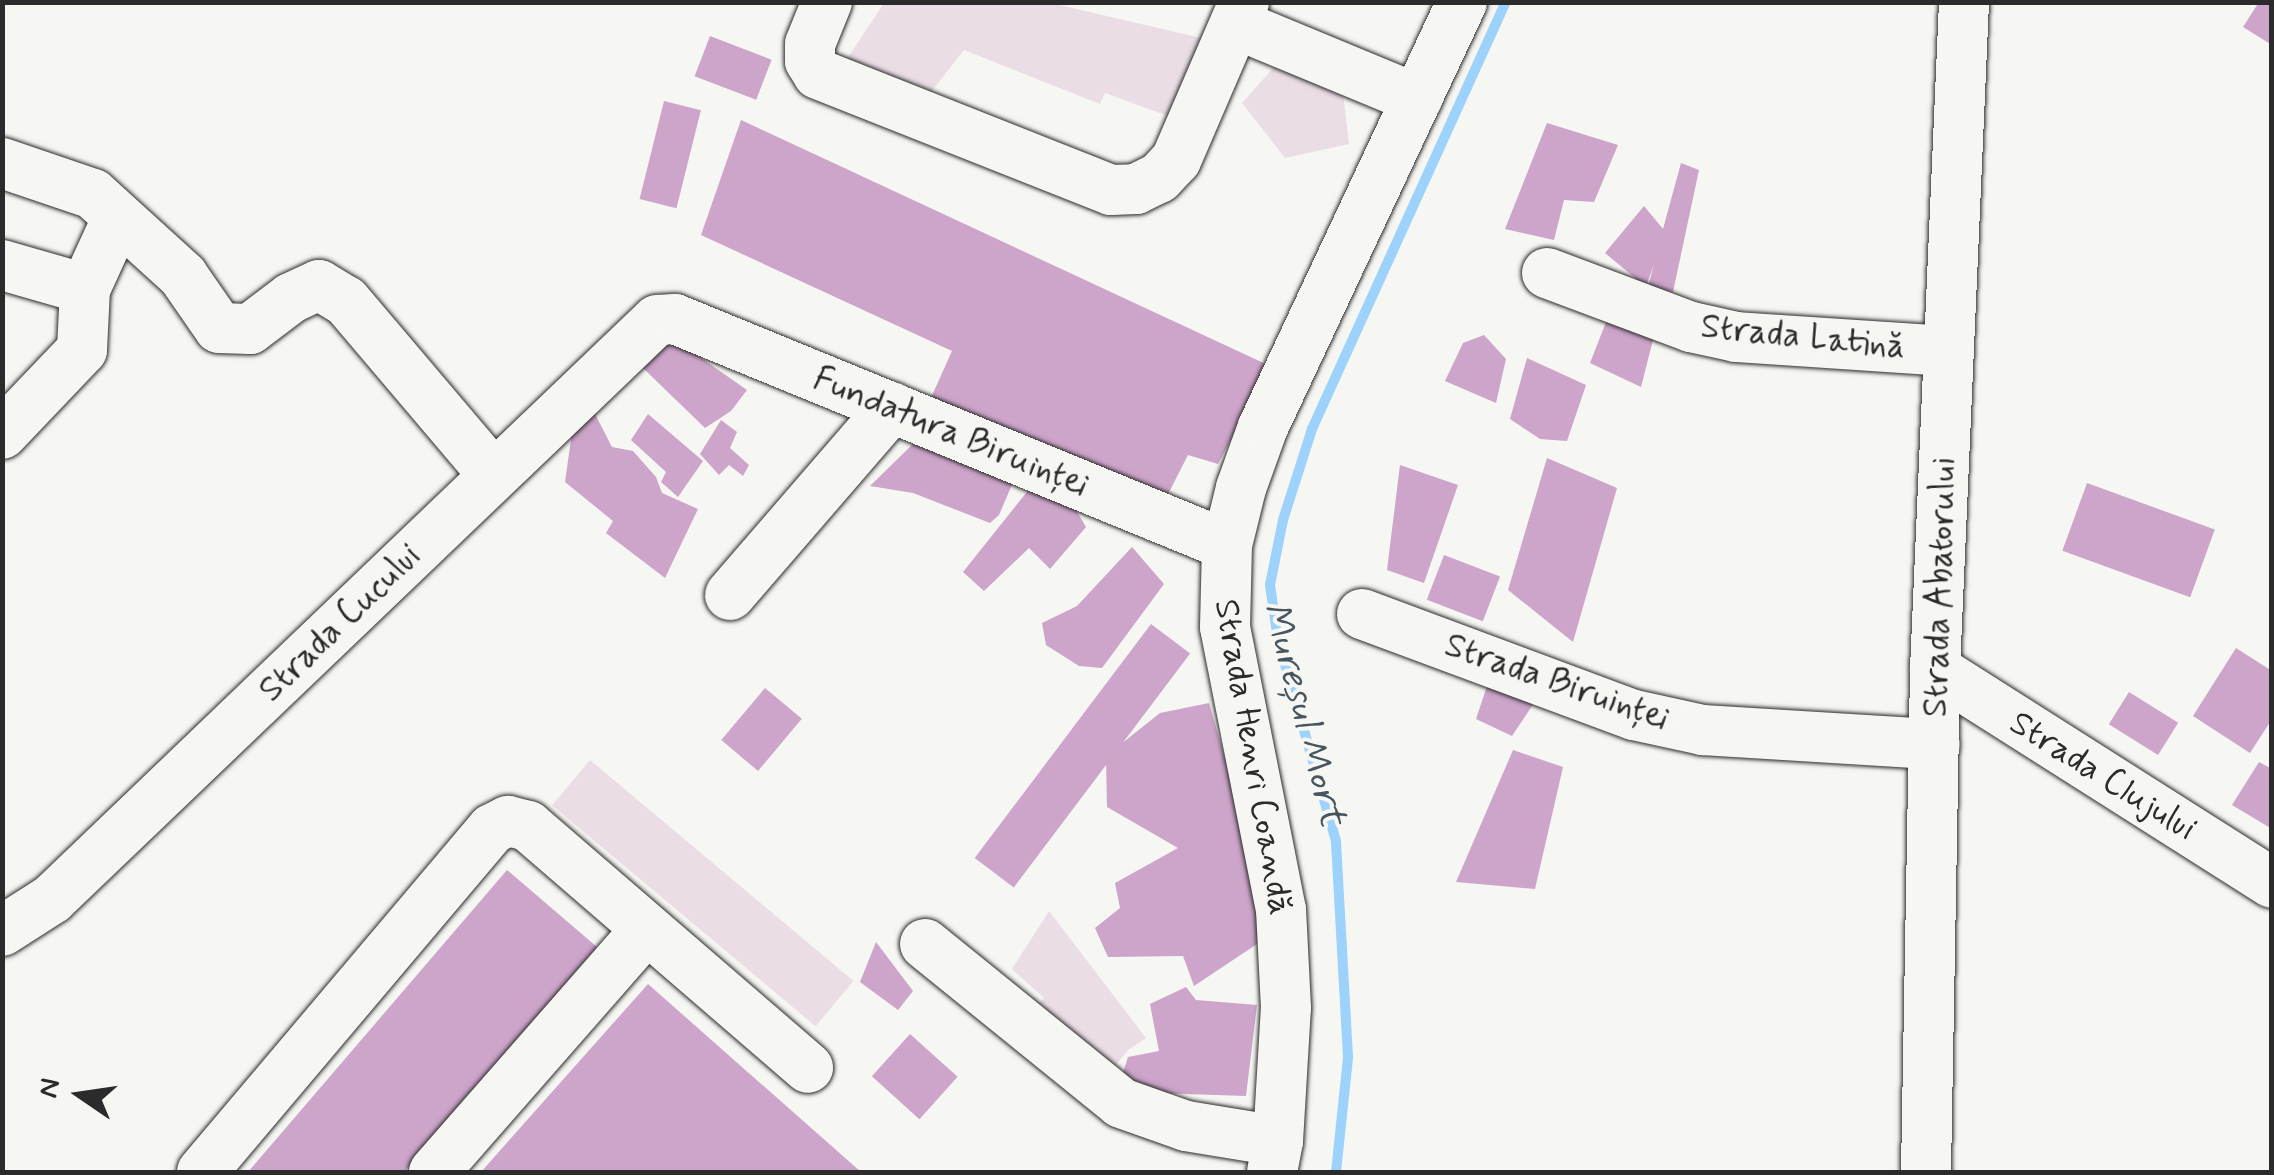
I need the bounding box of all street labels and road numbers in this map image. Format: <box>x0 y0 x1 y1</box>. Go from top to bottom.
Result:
street label: Strada Latină <box>1698 305 1908 369</box>
street label: Fundatura Biruinței <box>807 357 1095 507</box>
street label: Strada Abatorului <box>1915 460 1965 714</box>
street label: Strada Cucului <box>249 534 431 712</box>
street label: Strada Henri Coandă <box>1205 598 1301 916</box>
street label: Strada Biruinței <box>1438 623 1676 741</box>
street label: Strada Clujului <box>2000 701 2206 851</box>

